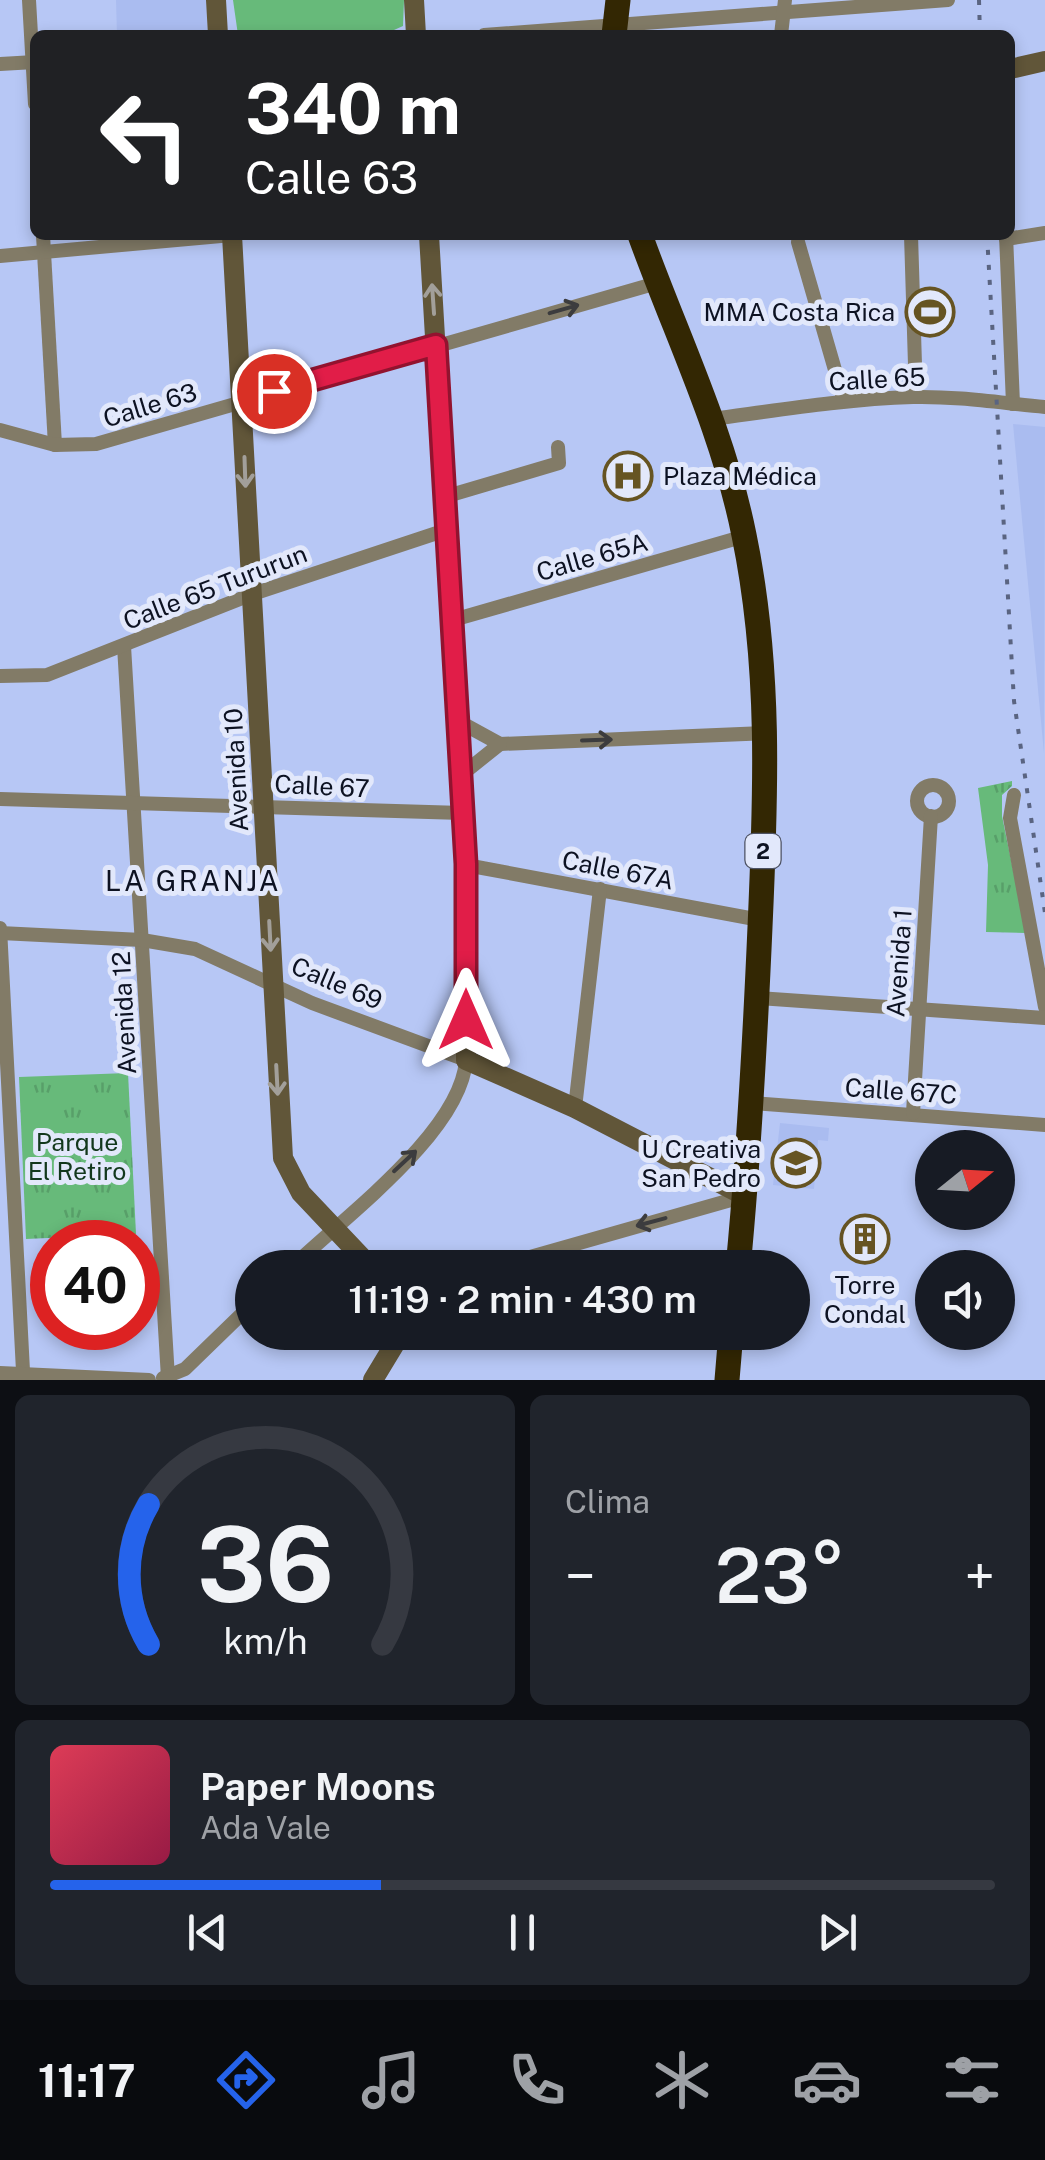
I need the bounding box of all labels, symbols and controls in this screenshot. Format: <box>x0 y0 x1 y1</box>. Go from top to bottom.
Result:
text: 340 m <box>245 67 461 150</box>
icon: left <box>80 70 210 200</box>
text: Calle 63 <box>245 151 418 204</box>
one-way arrow <box>424 284 443 316</box>
sports icon: MMA Costa Rica <box>904 286 956 338</box>
place label: MMA Costa Rica <box>704 297 895 327</box>
one-way arrow <box>548 299 579 317</box>
pin <box>232 349 317 434</box>
street label: Calle 65 <box>828 361 926 397</box>
icon: arrive <box>247 364 302 419</box>
street label: Calle 63 <box>100 377 200 433</box>
hospital icon: Plaza Médica <box>602 450 654 502</box>
one-way arrow <box>236 456 255 488</box>
place label: Plaza Médica <box>663 461 817 491</box>
street label: Calle 65A <box>533 527 651 587</box>
street label: Calle 65 Tururun <box>119 538 311 636</box>
street label: Avenida 10 <box>218 707 254 833</box>
one-way arrow <box>581 730 613 749</box>
street label: Calle 67 <box>274 769 370 803</box>
road number: 2 <box>746 834 780 868</box>
street label: Calle 67A <box>560 844 676 896</box>
district label: LA GRANJA <box>105 864 281 897</box>
street label: Avenida 1 <box>880 908 918 1018</box>
one-way arrow <box>261 920 280 952</box>
street label: Calle 69 <box>287 950 387 1016</box>
street label: Avenida 12 <box>106 951 142 1075</box>
position arrow <box>414 968 518 1072</box>
one-way arrow <box>268 1064 287 1096</box>
street label: Calle 67C <box>844 1072 958 1110</box>
park label: Parque El Retiro <box>28 1127 126 1186</box>
north arrow <box>915 1130 1015 1230</box>
map controls <box>915 1130 1015 1350</box>
place label: U Creativa San Pedro <box>641 1134 761 1193</box>
school or university icon: U Creativa San Pedro <box>770 1137 822 1189</box>
one-way arrow <box>392 1149 416 1173</box>
building icon: Torre Condal <box>839 1213 891 1265</box>
one-way arrow <box>636 1214 667 1232</box>
speed limit sign: 40 <box>30 1220 160 1350</box>
button: sound <box>915 1250 1015 1350</box>
place label: Torre Condal <box>824 1270 906 1329</box>
text: 11:19 · 2 min · 430 m <box>348 1277 697 1322</box>
text: Clima <box>565 1483 650 1520</box>
text: 36 <box>196 1503 334 1625</box>
text: 23° <box>715 1532 845 1620</box>
text: − <box>565 1544 596 1608</box>
text: + <box>964 1544 995 1608</box>
text: km/h <box>223 1620 307 1662</box>
text: Paper Moons <box>200 1764 435 1809</box>
text: Ada Vale <box>200 1809 331 1846</box>
icon: previous <box>180 1905 235 1960</box>
icon: pause <box>495 1905 550 1960</box>
icon: next <box>810 1905 865 1960</box>
icon: directions <box>211 2045 281 2115</box>
icon: music <box>356 2045 426 2115</box>
icon: phone <box>502 2045 572 2115</box>
icon: climate <box>647 2045 717 2115</box>
icon: car <box>792 2045 862 2115</box>
icon: filters <box>937 2045 1007 2115</box>
text: 11:17 <box>38 2054 136 2107</box>

